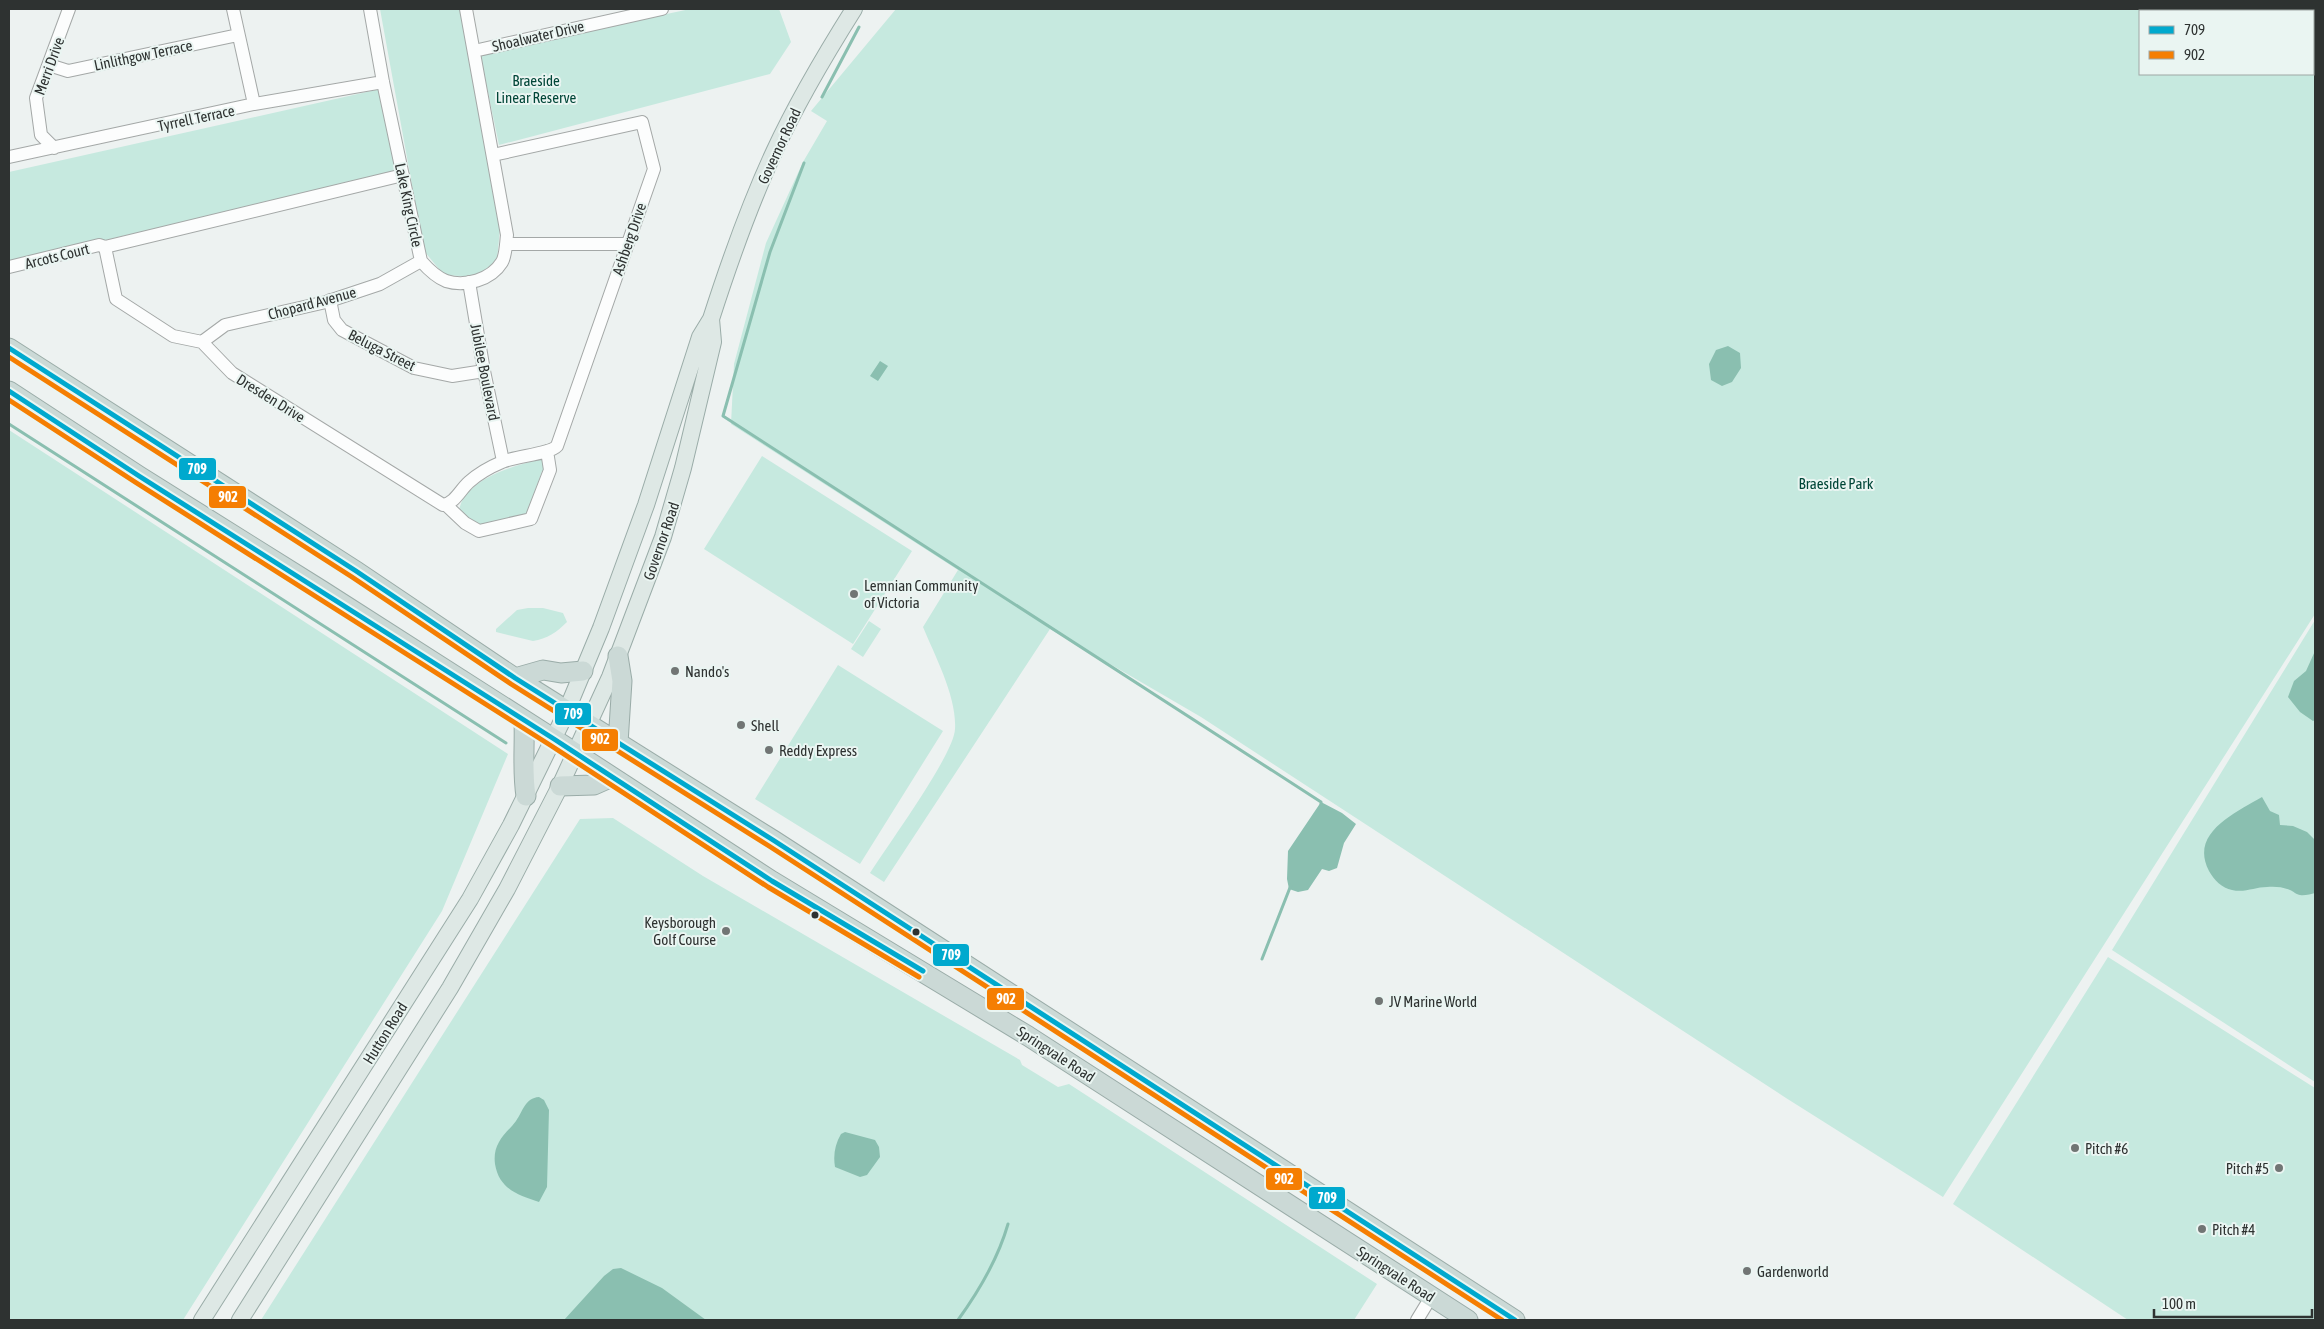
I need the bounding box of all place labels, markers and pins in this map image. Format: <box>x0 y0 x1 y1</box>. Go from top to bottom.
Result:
place label: Lemnian Community of Victoria <box>864 577 978 611</box>
marker: Lemnian Community of Victoria <box>848 588 860 600</box>
place label: Nando's <box>685 663 729 680</box>
marker: Nando's <box>669 665 681 677</box>
place label: Shell <box>751 717 779 734</box>
marker: Shell <box>735 719 747 731</box>
place label: Reddy Express <box>779 742 857 759</box>
marker: Reddy Express <box>763 744 775 756</box>
unlabelled marker <box>810 910 820 920</box>
place label: Keysborough Golf Course <box>644 914 716 948</box>
marker: Keysborough Golf Course <box>720 925 732 937</box>
unlabelled marker <box>911 927 921 937</box>
place label: JV Marine World <box>1389 993 1477 1010</box>
marker: JV Marine World <box>1373 995 1385 1007</box>
place label: Pitch #6 <box>2085 1140 2128 1157</box>
marker: Pitch #6 <box>2069 1142 2081 1154</box>
place label: Pitch #5 <box>2226 1160 2269 1177</box>
marker: Pitch #5 <box>2273 1162 2285 1174</box>
place label: Pitch #4 <box>2212 1221 2255 1238</box>
marker: Pitch #4 <box>2196 1223 2208 1235</box>
place label: Gardenworld <box>1757 1263 1829 1280</box>
marker: Gardenworld <box>1741 1265 1753 1277</box>

